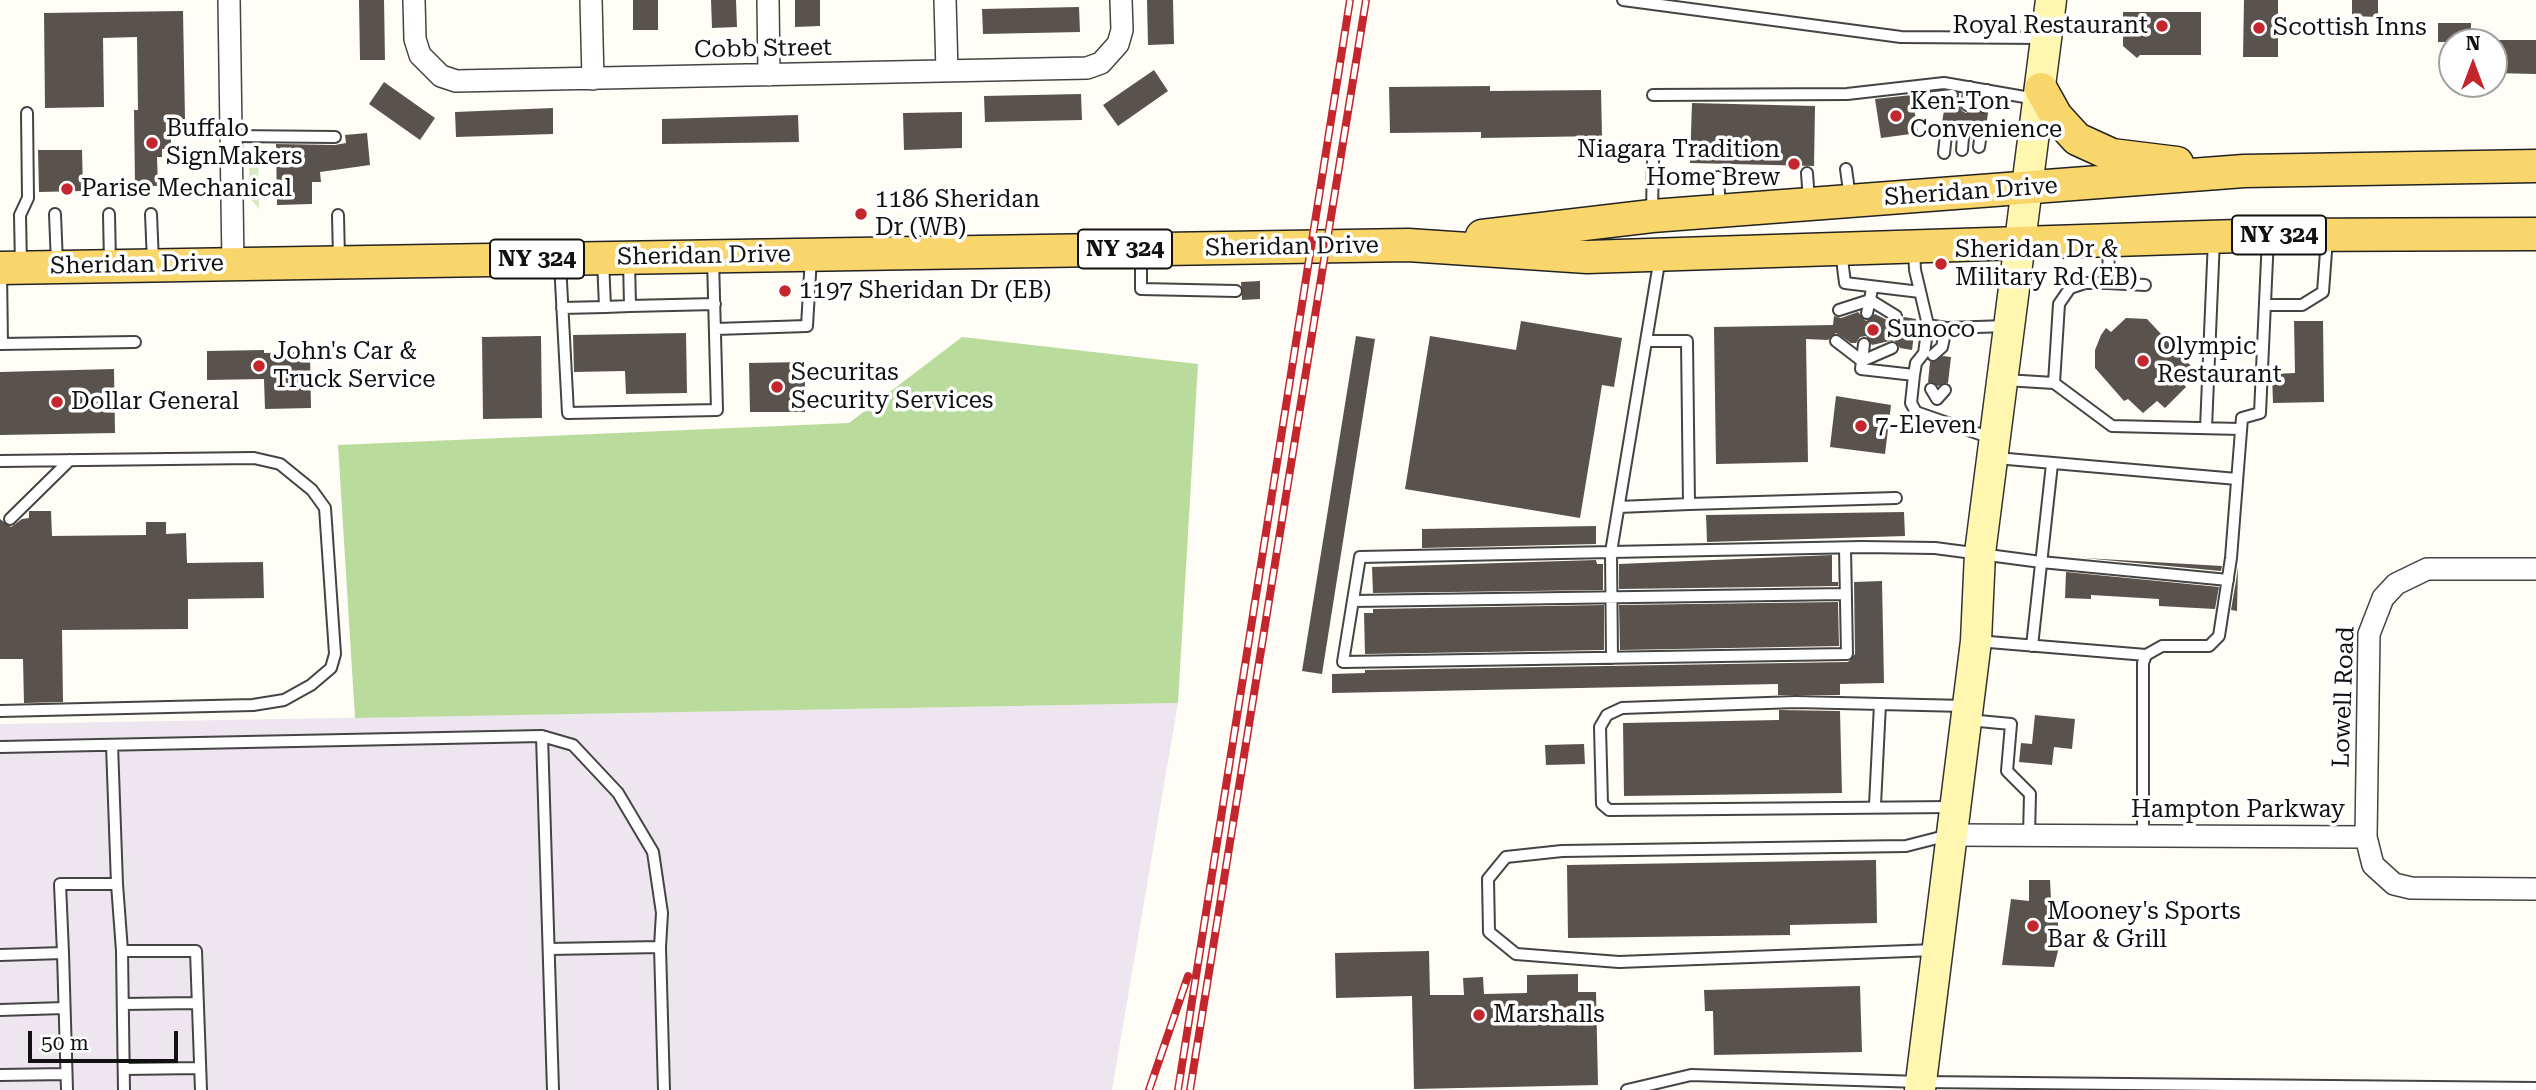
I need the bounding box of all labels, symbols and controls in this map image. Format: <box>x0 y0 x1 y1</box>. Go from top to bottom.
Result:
place label: Royal Restaurant <box>1953 12 2148 40</box>
place label: Scottish Inns <box>2273 14 2427 42</box>
marker: Royal Restaurant <box>2154 18 2170 34</box>
marker: Scottish Inns <box>2251 20 2267 36</box>
north arrow <box>2438 28 2508 98</box>
text: N <box>2466 32 2480 55</box>
street label: Cobb Street <box>694 33 832 65</box>
place label: Ken-Ton Convenience <box>1910 88 2062 144</box>
marker: Ken-Ton Convenience <box>1888 108 1904 124</box>
place label: Buffalo SignMakers <box>166 115 302 171</box>
marker: Buffalo SignMakers <box>144 135 160 151</box>
place label: Niagara Tradition Home Brew <box>1577 136 1780 192</box>
marker: Niagara Tradition Home Brew <box>1786 156 1802 172</box>
street label: Sheridan Drive <box>1883 172 2059 212</box>
place label: Parise Mechanical <box>81 175 292 203</box>
marker: Parise Mechanical <box>59 181 75 197</box>
place label: 1186 Sheridan Dr (WB) <box>875 186 1040 242</box>
marker: 1186 Sheridan Dr (WB) <box>853 206 869 222</box>
road number: NY 324 <box>2232 216 2326 254</box>
road number: NY 324 <box>1078 230 1172 268</box>
street label: Sheridan Drive <box>1205 231 1379 263</box>
place label: Sheridan Dr & Military Rd (EB) <box>1955 236 2138 292</box>
road number: NY 324 <box>490 240 584 278</box>
street label: Sheridan Drive <box>617 240 791 272</box>
street label: Sheridan Drive <box>50 249 224 281</box>
marker: Sheridan Dr & Military Rd (EB) <box>1933 256 1949 272</box>
place label: 1197 Sheridan Dr (EB) <box>799 277 1051 305</box>
marker: 1197 Sheridan Dr (EB) <box>777 283 793 299</box>
place label: Sunoco <box>1887 316 1975 344</box>
marker: Sunoco <box>1865 322 1881 338</box>
place label: Olympic Restaurant <box>2157 333 2282 389</box>
place label: John's Car & Truck Service <box>273 338 435 394</box>
marker: Olympic Restaurant <box>2135 353 2151 369</box>
marker: John's Car & Truck Service <box>251 358 267 374</box>
place label: Securitas Security Services <box>791 359 993 415</box>
marker: Securitas Security Services <box>769 379 785 395</box>
place label: Dollar General <box>71 388 239 416</box>
marker: Dollar General <box>49 394 65 410</box>
place label: 7-Eleven <box>1875 412 1977 440</box>
marker: 7-Eleven <box>1853 418 1869 434</box>
street label: Lowell Road <box>2327 626 2361 768</box>
street label: Hampton Parkway <box>2131 796 2345 824</box>
place label: Mooney's Sports Bar & Grill <box>2047 898 2241 954</box>
marker: Mooney's Sports Bar & Grill <box>2025 918 2041 934</box>
place label: Marshalls <box>1493 1001 1605 1029</box>
marker: Marshalls <box>1471 1007 1487 1023</box>
scale bar <box>32 1016 182 1060</box>
text: 50 m <box>41 1031 89 1055</box>

